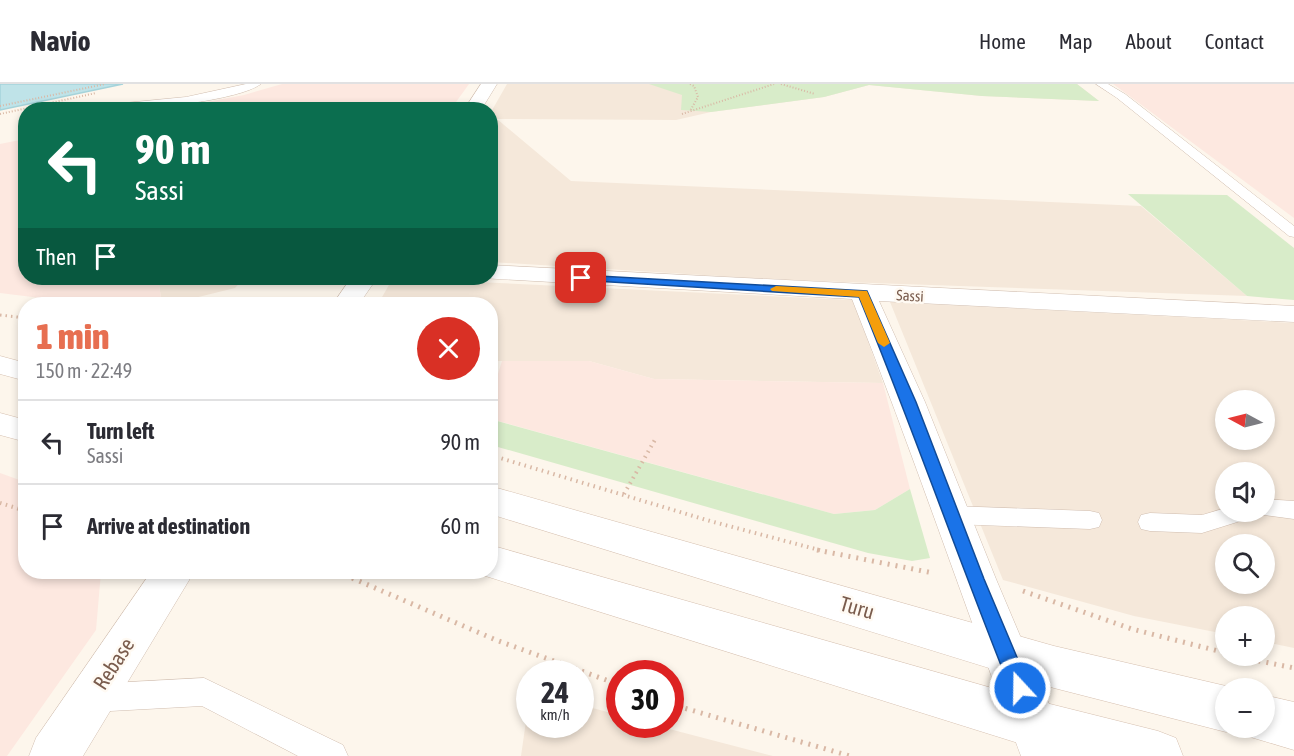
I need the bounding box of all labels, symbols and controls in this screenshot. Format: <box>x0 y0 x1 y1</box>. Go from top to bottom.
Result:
text: Navio <box>30 25 91 57</box>
text: Home <box>979 29 1026 53</box>
text: Map <box>1059 29 1093 53</box>
text: About <box>1126 29 1172 53</box>
text: Contact <box>1205 29 1264 53</box>
text: 90 m <box>135 125 210 173</box>
icon: left <box>36 126 114 204</box>
text: Sassi <box>135 175 184 206</box>
icon: arrive <box>89 240 122 273</box>
text: Then <box>36 244 77 270</box>
pin <box>555 252 606 303</box>
icon: arrive <box>564 261 597 294</box>
street label: Sassi <box>896 286 924 305</box>
text: 1 min <box>36 315 110 357</box>
button: close <box>417 317 480 380</box>
text: 150 m · 22:49 <box>36 359 132 382</box>
north arrow <box>1215 390 1275 450</box>
map controls <box>1215 390 1275 738</box>
text: Turn left <box>87 418 154 444</box>
icon: left <box>36 426 69 459</box>
text: 90 m <box>440 429 480 455</box>
text: Sassi <box>87 444 123 467</box>
button: sound <box>1215 462 1275 522</box>
icon: arrive <box>36 510 69 543</box>
text: Arrive at destination <box>87 513 250 539</box>
text: 60 m <box>440 513 480 539</box>
button: search <box>1215 534 1275 594</box>
street label: Turu <box>837 591 877 623</box>
button: + <box>1215 606 1275 666</box>
street label: Rebase <box>88 633 139 694</box>
position arrow <box>988 656 1052 720</box>
speed limit sign: 30 <box>606 660 684 738</box>
text: 24 <box>541 675 569 709</box>
button: − <box>1215 678 1275 738</box>
text: km/h <box>540 706 570 723</box>

